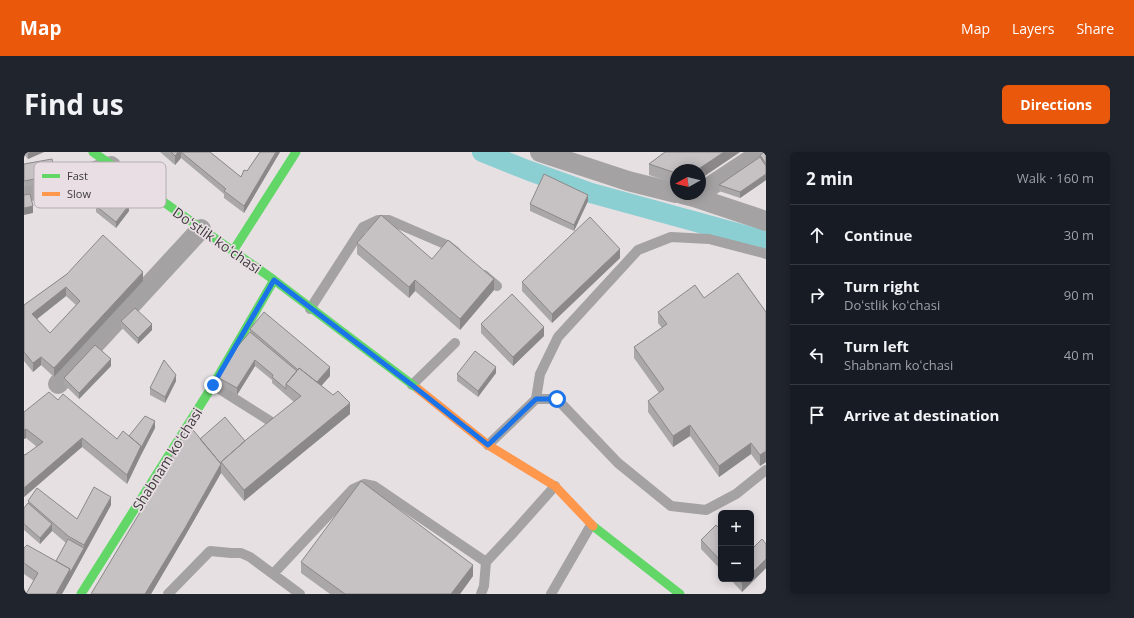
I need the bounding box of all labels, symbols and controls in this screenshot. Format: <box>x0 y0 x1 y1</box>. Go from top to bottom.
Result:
text: Map <box>20 15 61 41</box>
text: Map <box>961 19 990 38</box>
text: Layers <box>1012 19 1054 38</box>
text: Share <box>1076 19 1114 38</box>
text: Find us <box>24 85 124 123</box>
button: Directions <box>1002 85 1110 124</box>
legend <box>34 162 166 208</box>
north arrow <box>670 164 706 200</box>
text: 2 min <box>806 167 853 190</box>
text: Fast <box>67 168 88 183</box>
text: Walk · 160 m <box>1017 169 1094 187</box>
text: Slow <box>67 186 91 201</box>
street label: Doʻstlik koʻchasi <box>169 203 265 277</box>
icon: ahead <box>806 224 828 246</box>
text: Continue <box>844 225 912 245</box>
text: 30 m <box>1064 226 1094 244</box>
text: Turn right <box>844 276 919 296</box>
icon: right <box>806 284 828 306</box>
text: 90 m <box>1064 286 1094 304</box>
text: Doʻstlik koʻchasi <box>844 296 940 314</box>
text: Turn left <box>844 336 909 356</box>
icon: left <box>806 344 828 366</box>
text: 40 m <box>1064 346 1094 364</box>
text: Shabnam koʻchasi <box>844 356 953 374</box>
route end <box>204 376 222 394</box>
route start <box>548 390 566 408</box>
street label: Shabnam koʻchasi <box>128 404 206 514</box>
icon: arrive <box>806 404 828 426</box>
text: Arrive at destination <box>844 405 999 425</box>
map controls <box>718 510 754 582</box>
button: + <box>718 510 754 546</box>
button: − <box>718 546 754 582</box>

